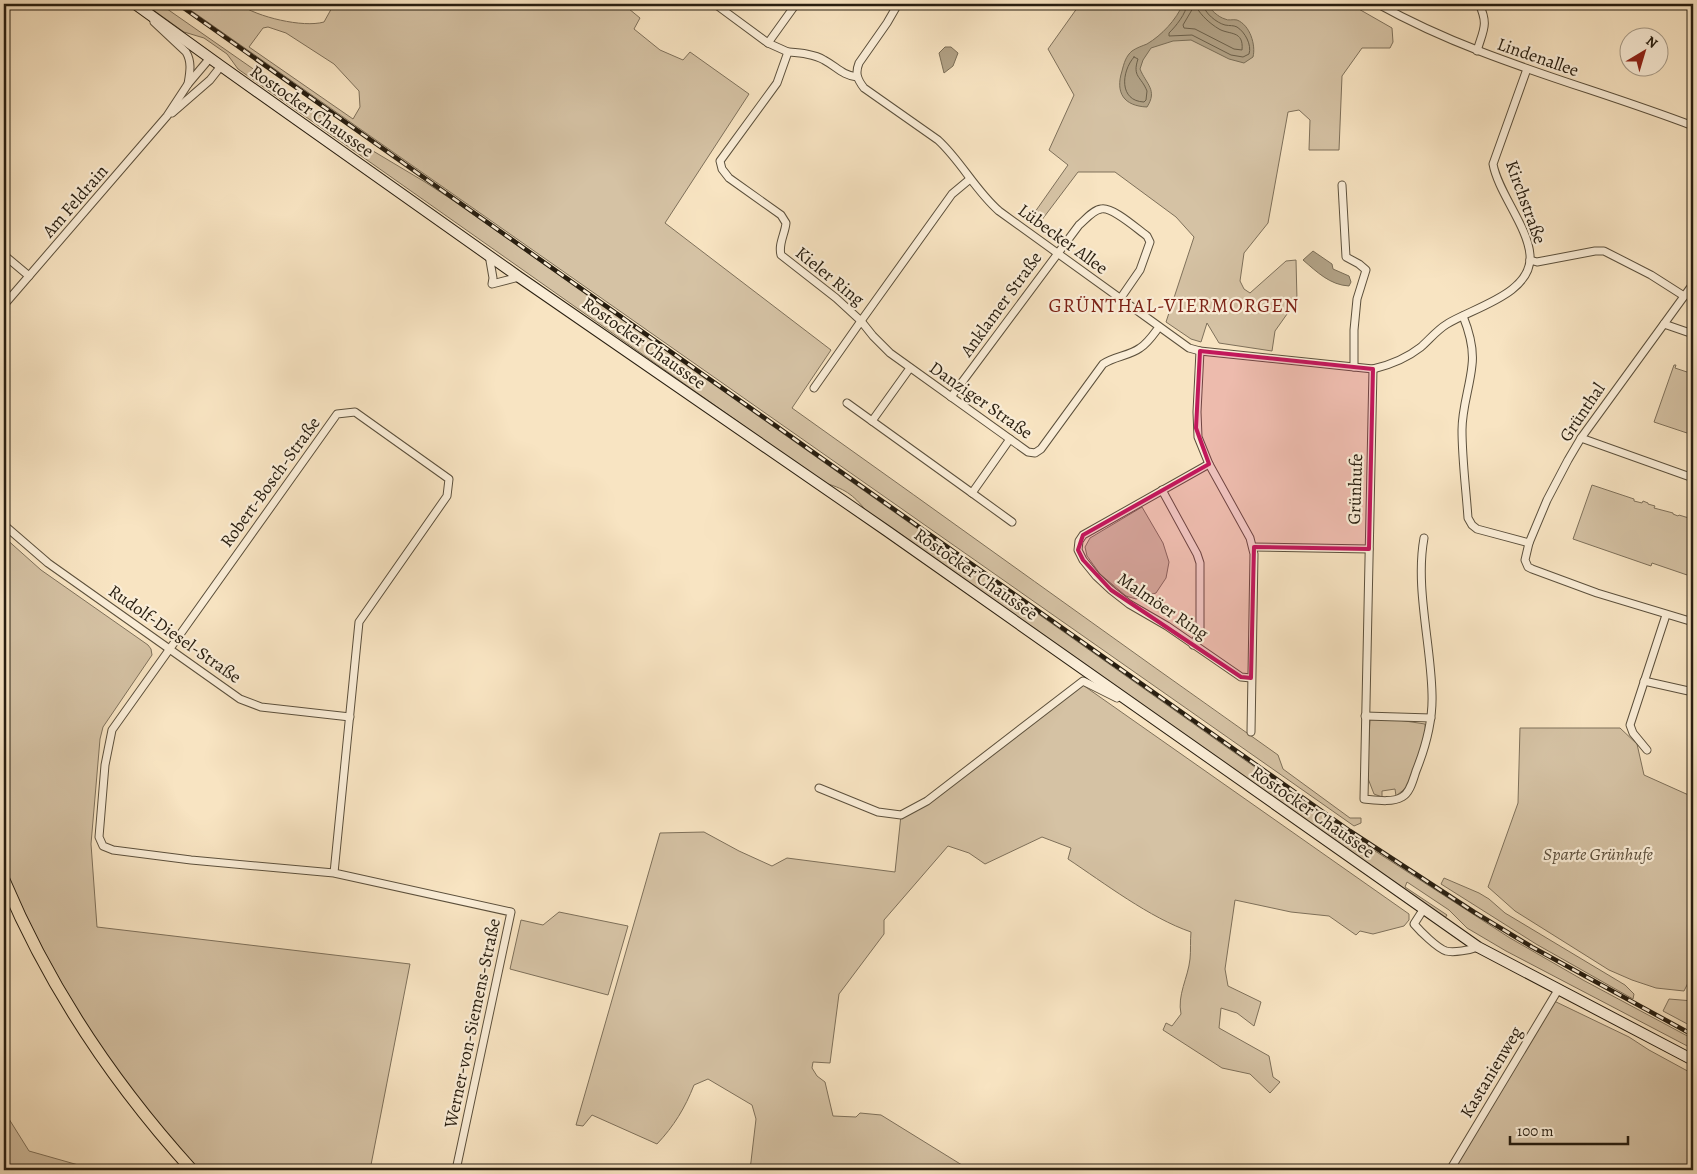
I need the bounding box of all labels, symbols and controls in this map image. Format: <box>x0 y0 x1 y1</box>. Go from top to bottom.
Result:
north arrow <box>1620 28 1670 78</box>
street label: Lindenallee <box>1494 32 1582 82</box>
text: N <box>1642 32 1662 53</box>
street label: Rostocker Chaussee <box>245 59 379 163</box>
street label: Kirchstraße <box>1500 157 1552 247</box>
street label: Am Feldrain <box>36 159 113 243</box>
street label: Lübecker Allee <box>1013 198 1113 280</box>
street label: Kieler Ring <box>791 241 869 311</box>
street label: Anklamer Straße <box>954 247 1047 362</box>
street label: Rostocker Chaussee <box>577 291 711 395</box>
district label: GRÜNTHAL-VIERMORGEN <box>1049 292 1299 319</box>
street label: Danziger Straße <box>925 355 1037 445</box>
street label: Grünthal <box>1553 377 1611 446</box>
street label: Robert-Bosch-Straße <box>214 412 326 552</box>
street label: Grünhufe <box>1342 453 1368 525</box>
street label: Rostocker Chaussee <box>909 522 1043 626</box>
street label: Malmöer Ring <box>1113 567 1213 645</box>
street label: Rudolf-Diesel-Straße <box>104 579 246 689</box>
street label: Rostocker Chaussee <box>1246 760 1380 864</box>
park label: Sparte Grünhufe <box>1543 842 1654 866</box>
street label: Werner-von-Siemens-Straße <box>438 916 506 1131</box>
street label: Kastanienweg <box>1454 1022 1528 1122</box>
scale bar <box>1510 1114 1627 1146</box>
text: 100 m <box>1517 1121 1554 1141</box>

